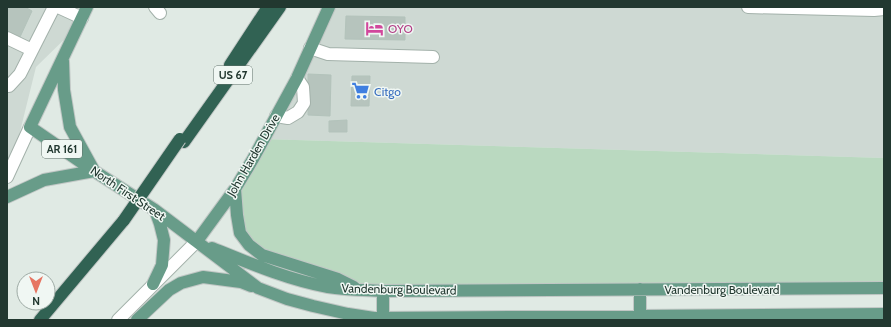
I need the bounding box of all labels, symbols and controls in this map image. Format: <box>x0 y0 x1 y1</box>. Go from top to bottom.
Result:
hotel icon: OYO <box>365 18 385 38</box>
place label: OYO <box>388 21 413 36</box>
road number: US 67 <box>214 66 252 84</box>
supermarket icon: Citgo <box>351 81 371 101</box>
place label: Citgo <box>374 84 401 99</box>
street label: John Harden Drive <box>223 111 283 200</box>
road number: AR 161 <box>42 140 82 158</box>
street label: North First Street <box>88 162 168 224</box>
north arrow <box>16 271 56 311</box>
street label: Vandenburg Boulevard <box>341 280 457 298</box>
street label: Vandenburg Boulevard <box>665 282 779 297</box>
text: N <box>32 294 40 308</box>

